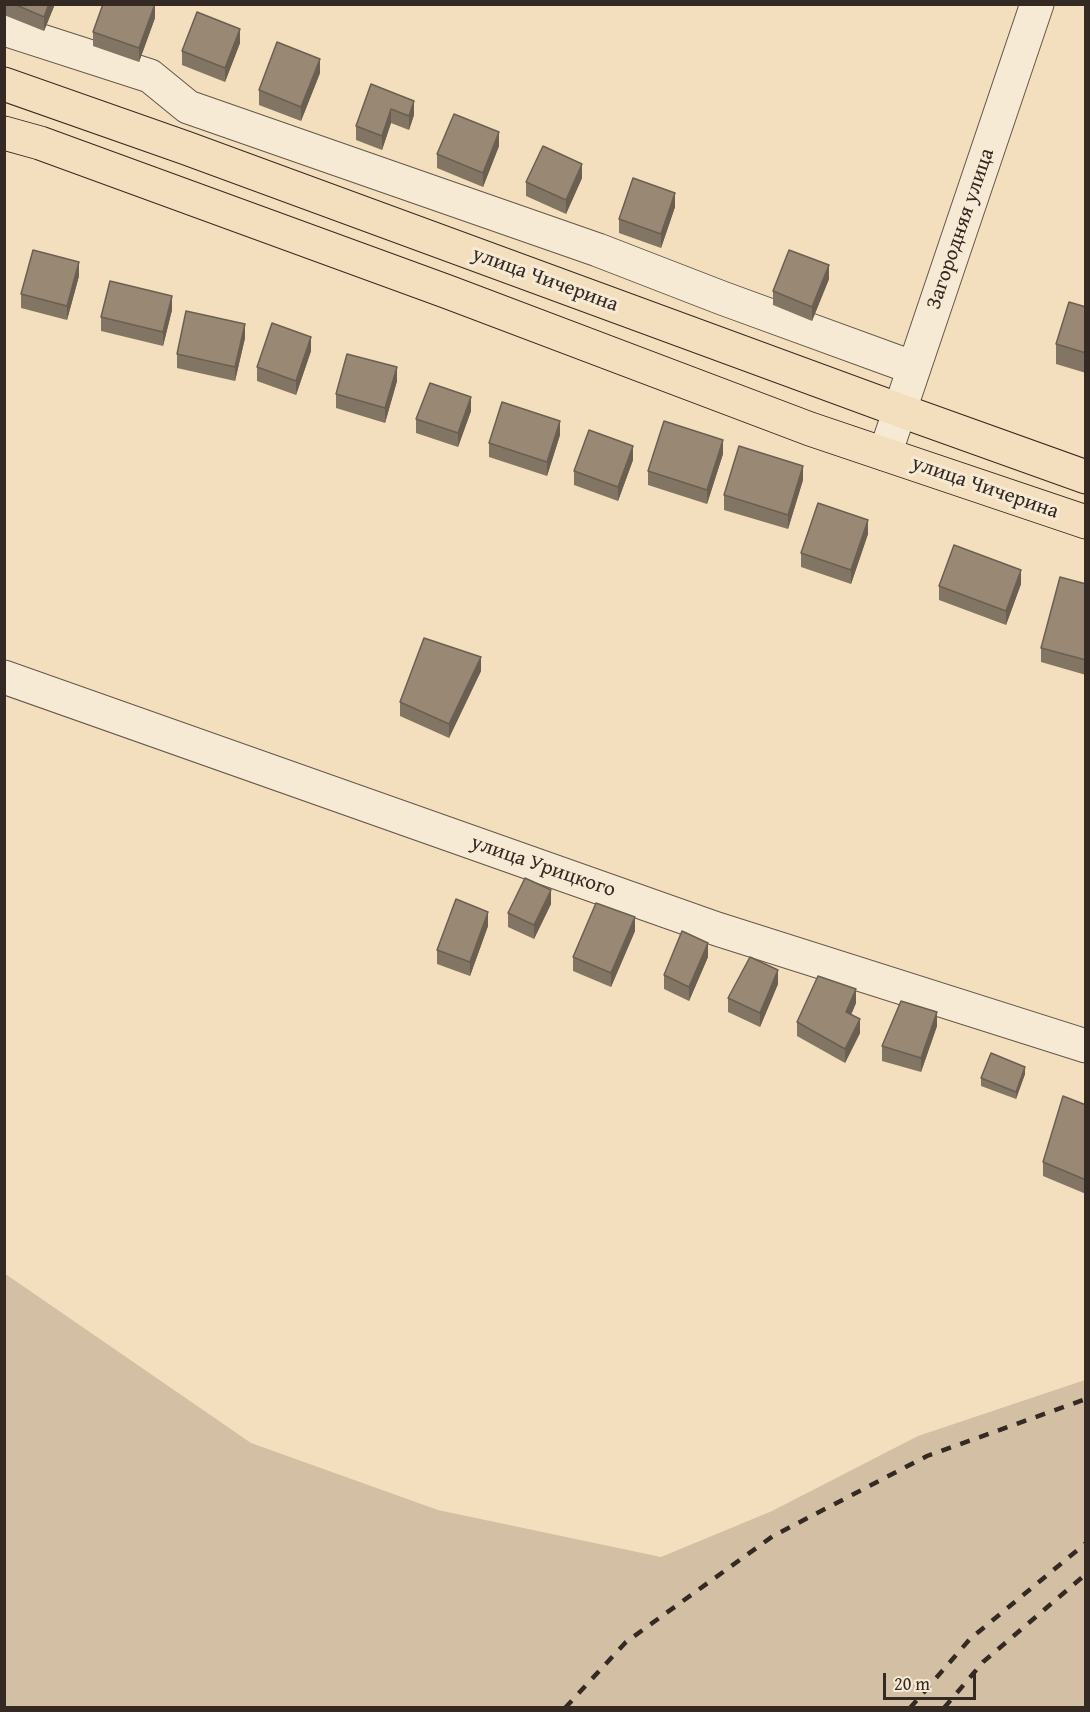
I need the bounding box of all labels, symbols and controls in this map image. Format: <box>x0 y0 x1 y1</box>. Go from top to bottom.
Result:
street label: Загородняя улица <box>922 145 1000 313</box>
street label: улица Чичерина <box>468 242 622 318</box>
street label: улица Чичерина <box>908 451 1062 525</box>
street label: улица Урицкого <box>467 830 619 904</box>
scale bar <box>886 1661 979 1699</box>
text: 20 m <box>894 1670 930 1697</box>

